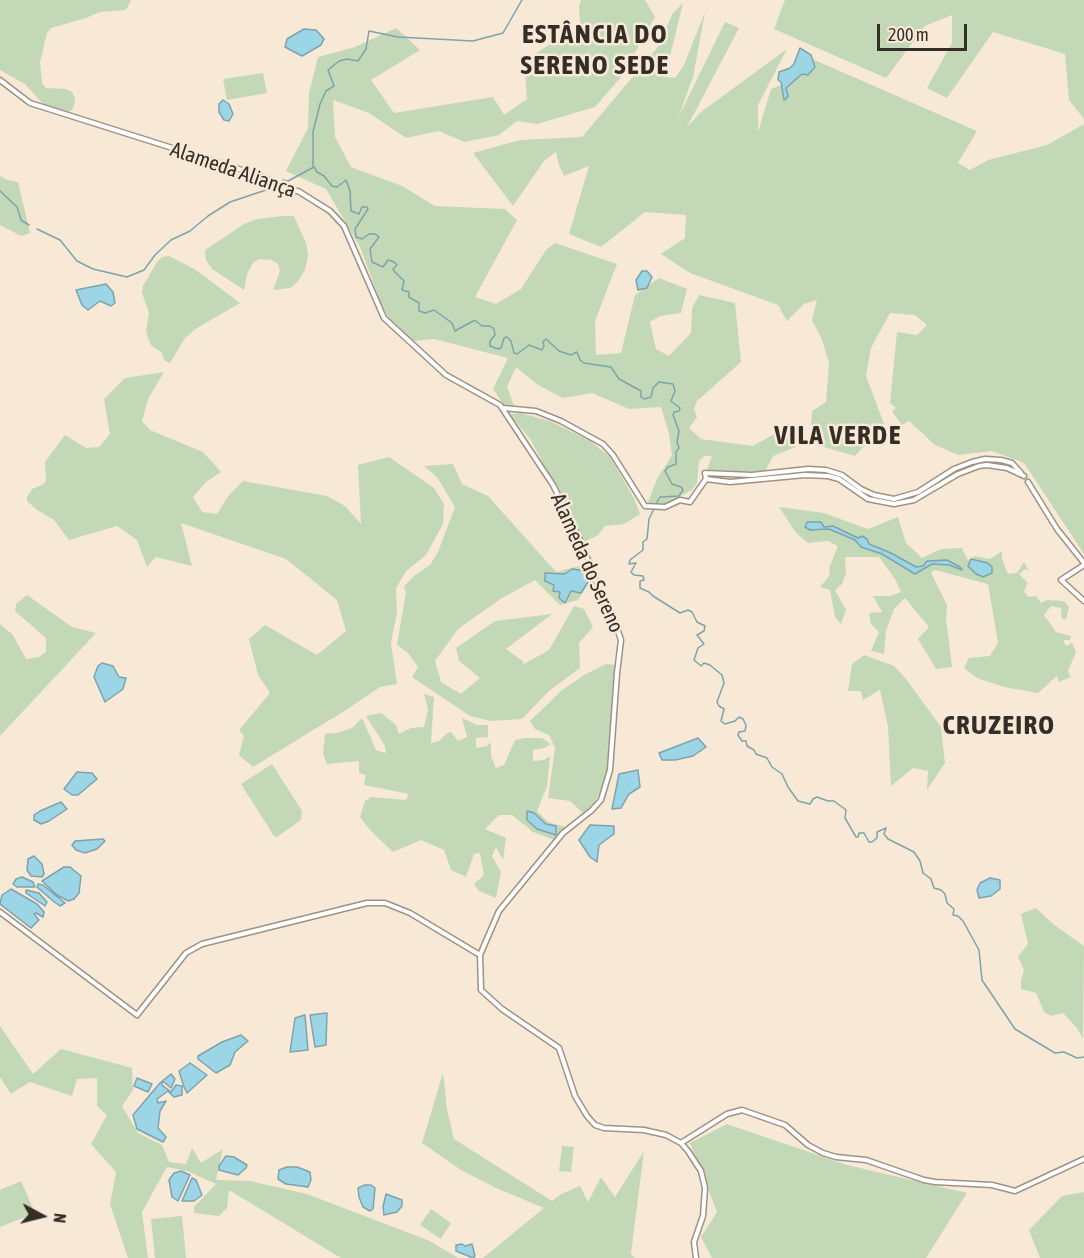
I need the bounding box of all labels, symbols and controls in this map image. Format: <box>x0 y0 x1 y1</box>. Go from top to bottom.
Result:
scale bar <box>880 12 970 50</box>
district label: ESTÂNCIA DO SERENO SEDE <box>520 18 670 81</box>
text: 200 m <box>888 24 929 45</box>
street label: Alameda Aliança <box>167 137 299 203</box>
district label: VILA VERDE <box>774 419 902 451</box>
street label: Alameda do Sereno <box>545 490 629 636</box>
district label: CRUZEIRO <box>942 709 1056 741</box>
north arrow <box>12 1186 72 1246</box>
text: N <box>50 1212 69 1224</box>

